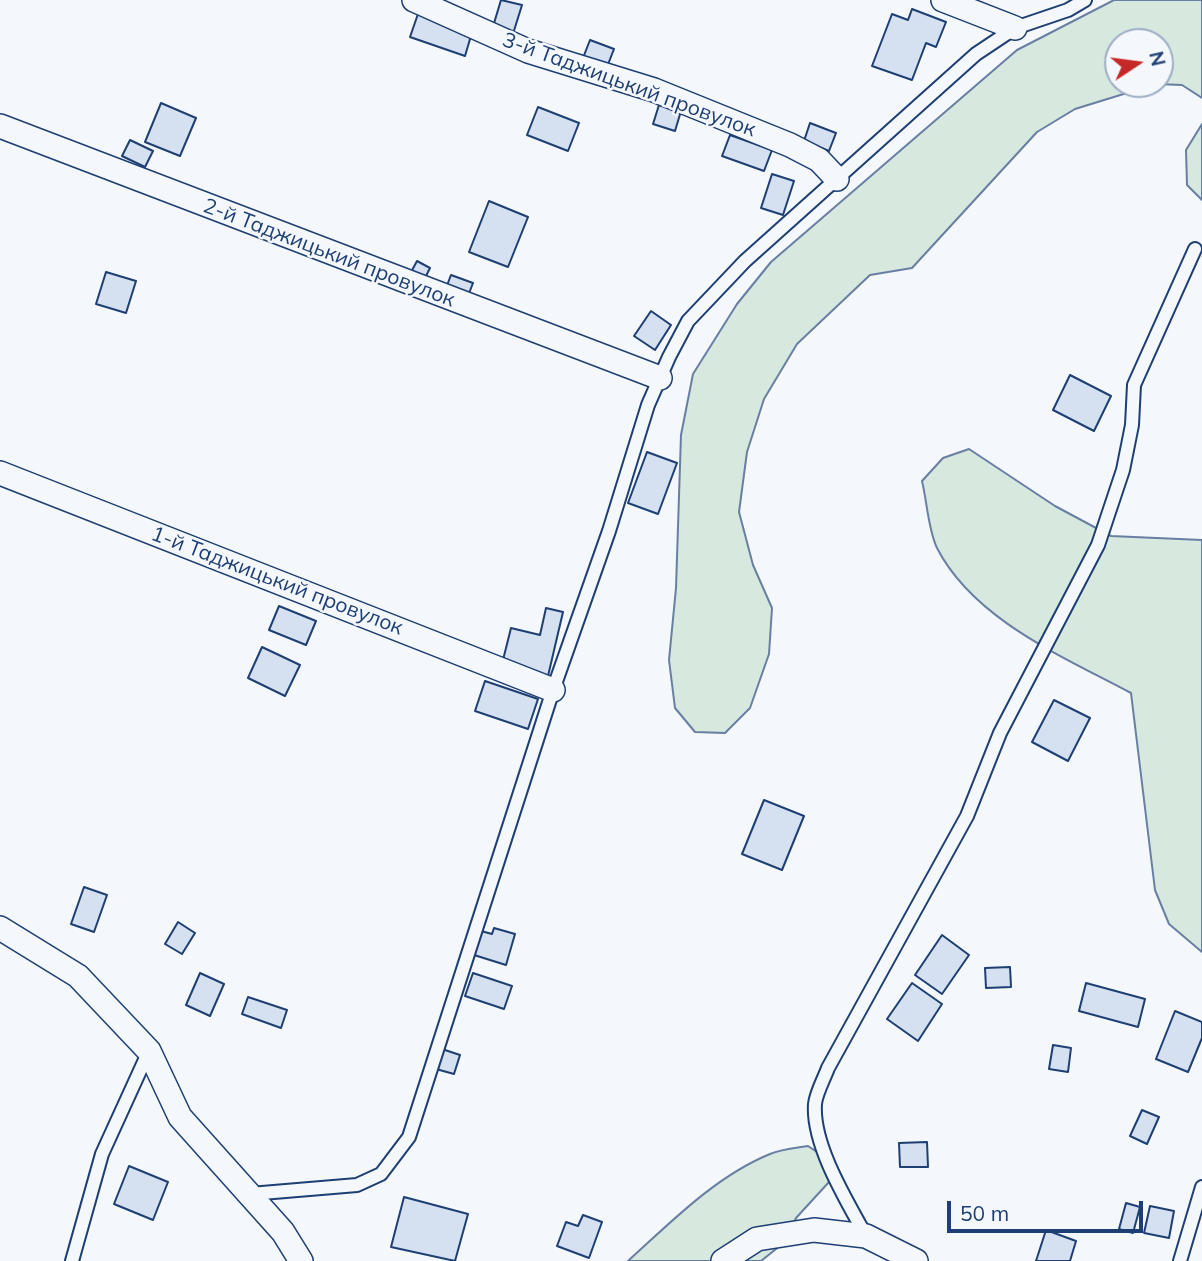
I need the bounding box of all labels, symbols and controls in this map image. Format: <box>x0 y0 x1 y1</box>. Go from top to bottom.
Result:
street label: 3-й Таджицький провулок <box>499 27 759 143</box>
north arrow <box>1104 28 1174 98</box>
text: N <box>1144 49 1171 68</box>
street label: 2-й Таджицький провулок <box>200 193 458 313</box>
street label: 1-й Таджицький провулок <box>148 521 406 641</box>
scale bar <box>950 1188 1146 1232</box>
text: 50 m <box>960 1200 1009 1226</box>

